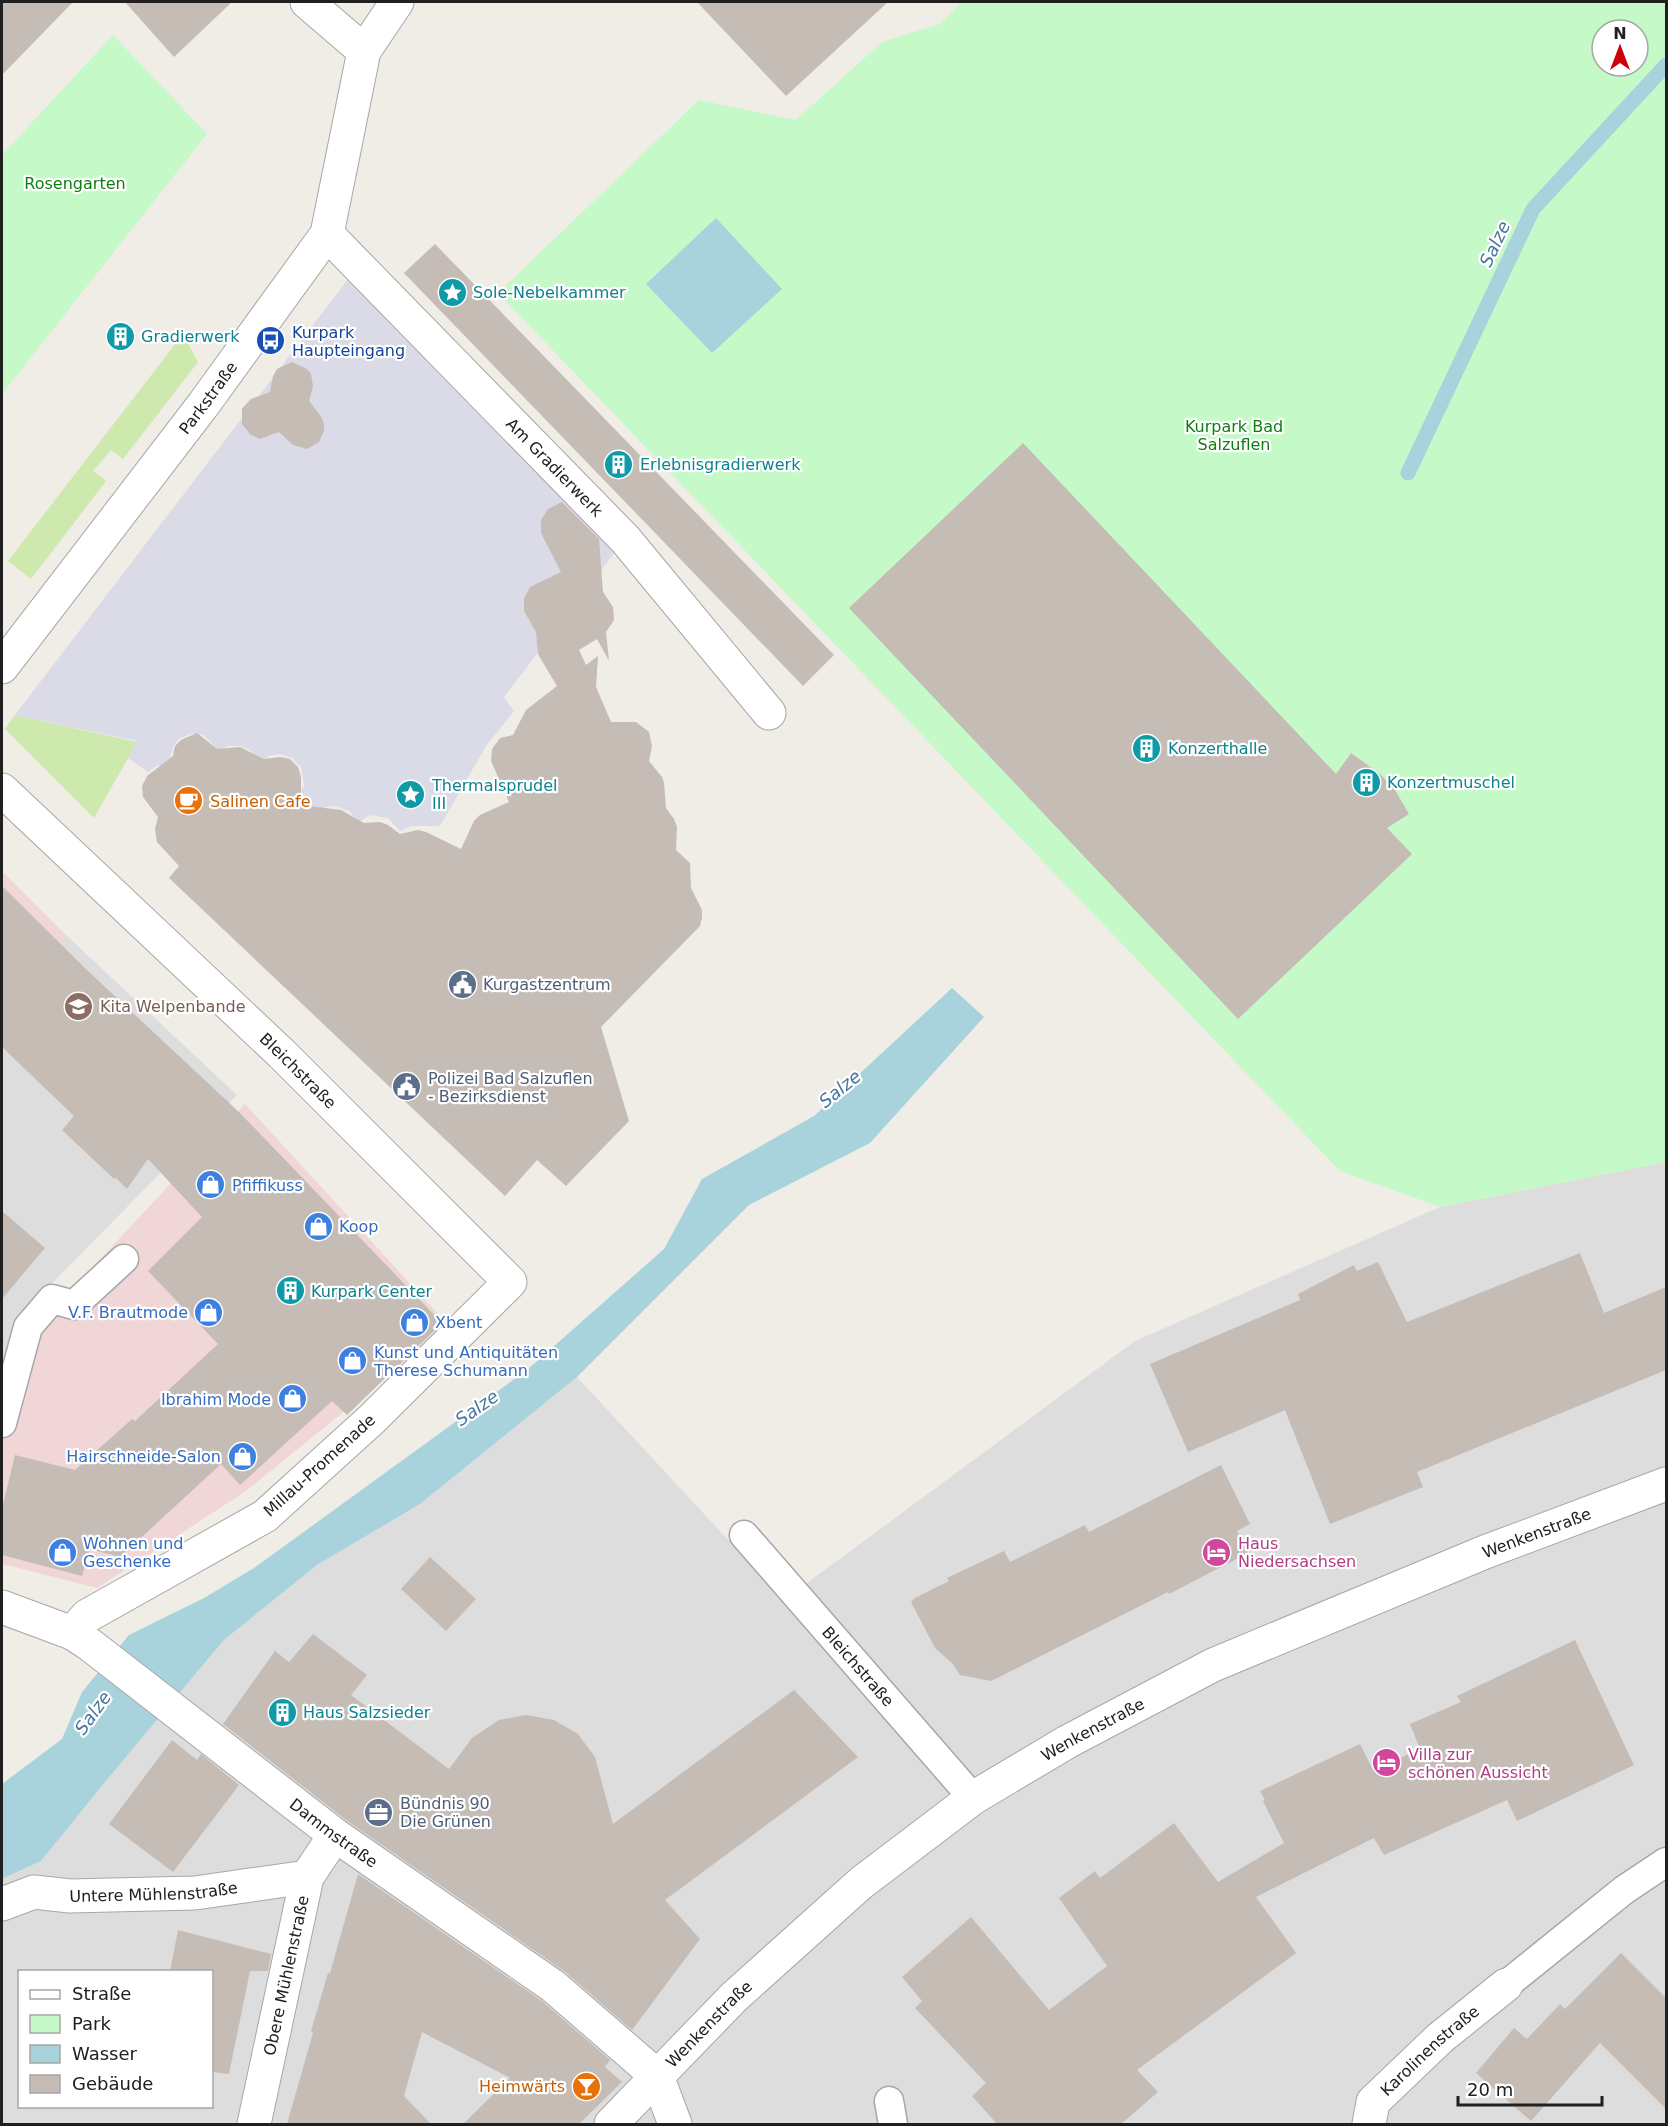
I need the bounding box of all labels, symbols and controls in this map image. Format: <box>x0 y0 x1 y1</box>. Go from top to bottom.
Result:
north arrow <box>1590 18 1650 78</box>
text: N <box>1613 24 1627 43</box>
park label: Rosengarten <box>24 174 126 193</box>
water label: Salze <box>1475 218 1514 270</box>
place icon: Sole-Nebelkammer <box>436 276 468 308</box>
place label: Sole-Nebelkammer <box>473 283 626 302</box>
building icon: Gradierwerk <box>104 320 136 352</box>
place label: Kurpark Haupteingang <box>292 323 405 360</box>
bus stop icon: Kurpark Haupteingang <box>255 325 287 357</box>
place label: Gradierwerk <box>141 327 240 346</box>
street label: Parkstraße <box>175 358 241 438</box>
street label: Am Gradierwerk <box>502 414 607 521</box>
park label: Kurpark Bad Salzuflen <box>1185 417 1283 454</box>
building icon: Erlebnisgradierwerk <box>603 448 635 480</box>
place label: Erlebnisgradierwerk <box>640 455 801 474</box>
building icon: Konzerthalle <box>1131 732 1163 764</box>
place label: Konzerthalle <box>1168 739 1267 758</box>
building icon: Konzertmuschel <box>1350 766 1382 798</box>
place label: Konzertmuschel <box>1387 773 1515 792</box>
place label: Thermalsprudel III <box>431 776 558 813</box>
place icon: Thermalsprudel III <box>395 778 427 810</box>
cafe icon: Salinen Cafe <box>173 785 205 817</box>
place label: Salinen Cafe <box>210 792 311 811</box>
public building icon: Kurgastzentrum <box>446 968 478 1000</box>
place label: Kurgastzentrum <box>483 975 611 994</box>
school or university icon: Kita Welpenbande <box>63 990 95 1022</box>
place label: Kita Welpenbande <box>100 997 246 1016</box>
street label: Bleichstraße <box>256 1029 340 1113</box>
water label: Salze <box>814 1065 865 1112</box>
place label: Polizei Bad Salzuflen - Bezirksdienst <box>428 1069 593 1106</box>
public building icon: Polizei Bad Salzuflen - Bezirksdienst <box>391 1071 423 1103</box>
shop icon: Pfiffikuss <box>195 1169 227 1201</box>
place label: Pfiffikuss <box>232 1176 303 1195</box>
shop icon: Koop <box>302 1210 334 1242</box>
place label: Koop <box>339 1217 378 1236</box>
building icon: Kurpark Center <box>274 1275 306 1307</box>
place label: Kurpark Center <box>311 1282 433 1301</box>
shop icon: V.F. Brautmode <box>193 1296 225 1328</box>
place label: V.F. Brautmode <box>68 1303 188 1322</box>
shop icon: Xbent <box>398 1306 430 1338</box>
place label: Xbent <box>435 1313 482 1332</box>
place label: Kunst und Antiquitäten Therese Schumann <box>373 1343 558 1380</box>
shop icon: Kunst und Antiquitäten Therese Schumann <box>337 1345 369 1377</box>
shop icon: Ibrahim Mode <box>276 1383 308 1415</box>
water label: Salze <box>451 1385 502 1430</box>
place label: Ibrahim Mode <box>161 1390 271 1409</box>
street label: Millau-Promenade <box>260 1410 379 1520</box>
shop icon: Hairschneide-Salon <box>226 1440 258 1472</box>
place label: Hairschneide-Salon <box>66 1447 221 1466</box>
street label: Wenkenstraße <box>1480 1504 1594 1562</box>
place label: Wohnen und Geschenke <box>83 1534 183 1571</box>
place label: Haus Niedersachsen <box>1238 1534 1356 1571</box>
shop icon: Wohnen und Geschenke <box>46 1536 78 1568</box>
hotel icon: Haus Niedersachsen <box>1201 1536 1233 1568</box>
street label: Bleichstraße <box>818 1623 898 1710</box>
water label: Salze <box>70 1687 115 1738</box>
street label: Wenkenstraße <box>1038 1694 1148 1765</box>
building icon: Haus Salzsieder <box>266 1696 298 1728</box>
place label: Haus Salzsieder <box>303 1703 431 1722</box>
place label: Villa zur schönen Aussicht <box>1408 1745 1548 1782</box>
hotel icon: Villa zur schönen Aussicht <box>1371 1747 1403 1779</box>
street label: Dammstraße <box>286 1794 381 1872</box>
place label: Bündnis 90 Die Grünen <box>400 1794 491 1831</box>
office icon: Bündnis 90 Die Grünen <box>363 1796 395 1828</box>
street label: Untere Mühlenstraße <box>69 1878 239 1906</box>
street label: Obere Mühlenstraße <box>260 1894 313 2057</box>
legend <box>18 1970 213 2108</box>
street label: Wenkenstraße <box>662 1977 756 2072</box>
text: Straße <box>72 1983 131 2004</box>
street label: Karolinenstraße <box>1377 2002 1483 2100</box>
text: Park <box>72 2013 111 2034</box>
text: Wasser <box>72 2043 138 2064</box>
scale bar <box>1458 2069 1602 2107</box>
bar icon: Heimwärts <box>570 2070 602 2102</box>
text: Gebäude <box>72 2073 153 2094</box>
place label: Heimwärts <box>479 2077 565 2096</box>
text: 20 m <box>1467 2079 1513 2100</box>

